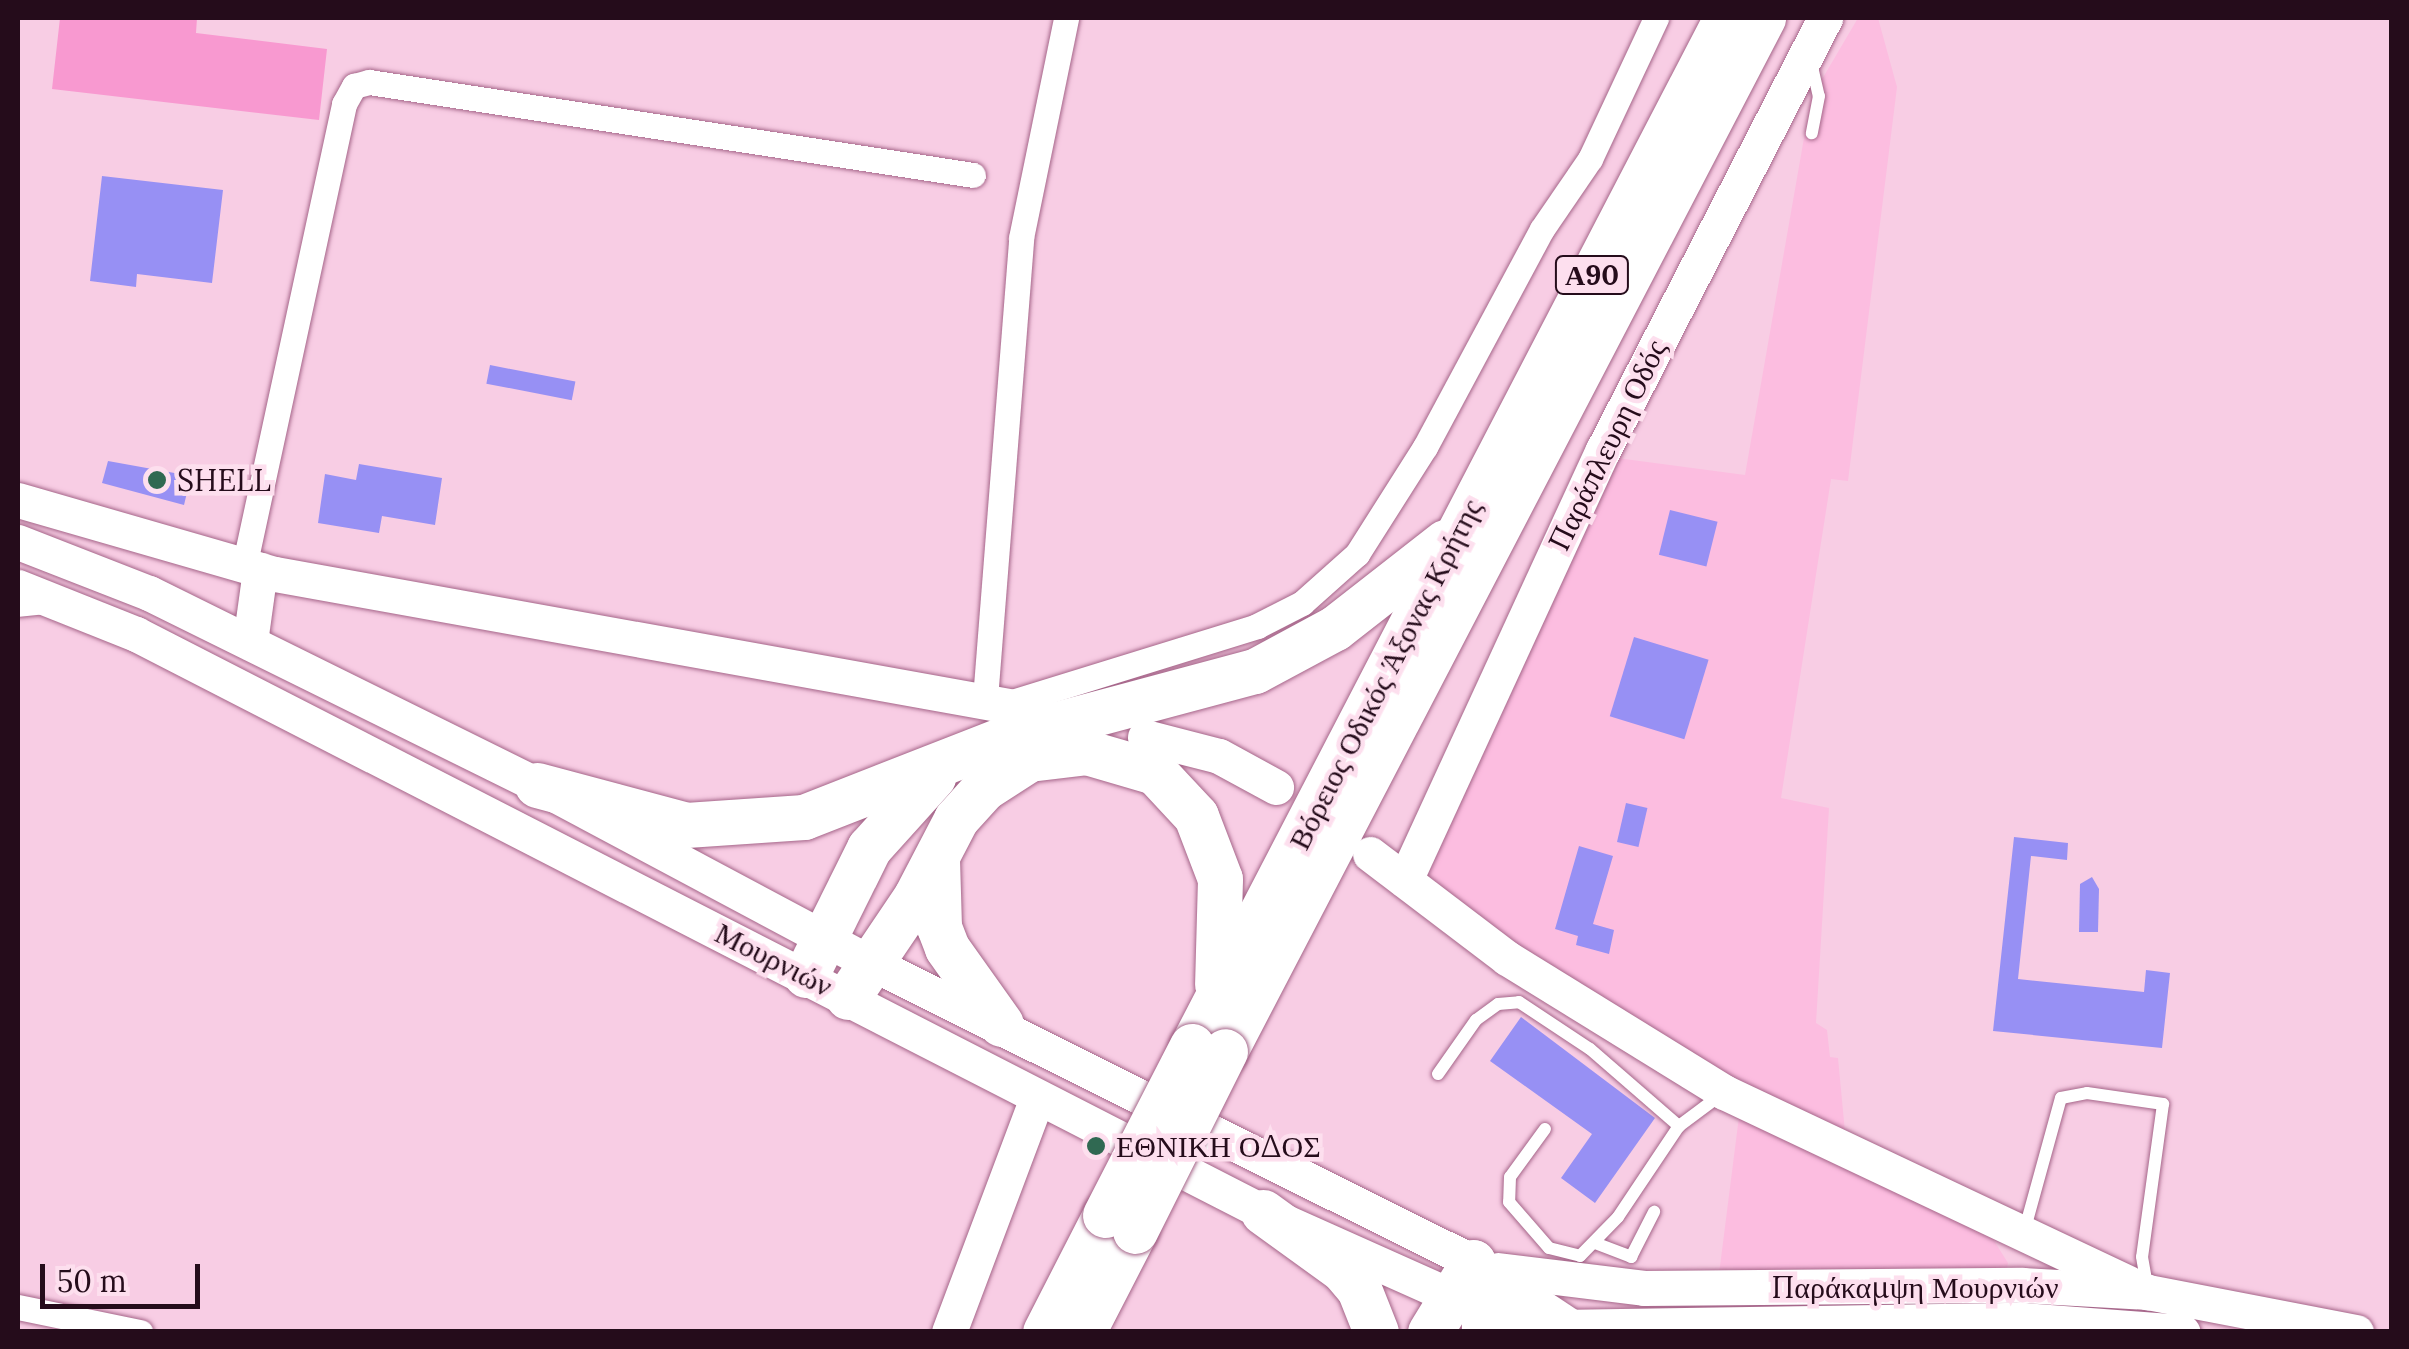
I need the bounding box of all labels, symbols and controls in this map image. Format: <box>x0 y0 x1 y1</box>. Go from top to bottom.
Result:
road number: Α90 <box>1554 252 1630 298</box>
street label: Παράπλευρη Οδός <box>1540 334 1674 556</box>
place label: SHELL <box>177 462 271 498</box>
marker: SHELL <box>146 469 168 491</box>
street label: Βόρειος Οδικός Άξονας Κρήτης <box>1281 493 1489 855</box>
street label: Μουρνιών <box>709 914 839 1004</box>
place label: ΕΘΝΙΚΗ ΟΔΟΣ <box>1116 1128 1321 1164</box>
marker: ΕΘΝΙΚΗ ΟΔΟΣ <box>1085 1135 1107 1157</box>
scale bar <box>45 1244 205 1306</box>
text: 50 m <box>57 1262 127 1300</box>
street label: Παράκαμψη Μουρνιών <box>1771 1269 2059 1305</box>

